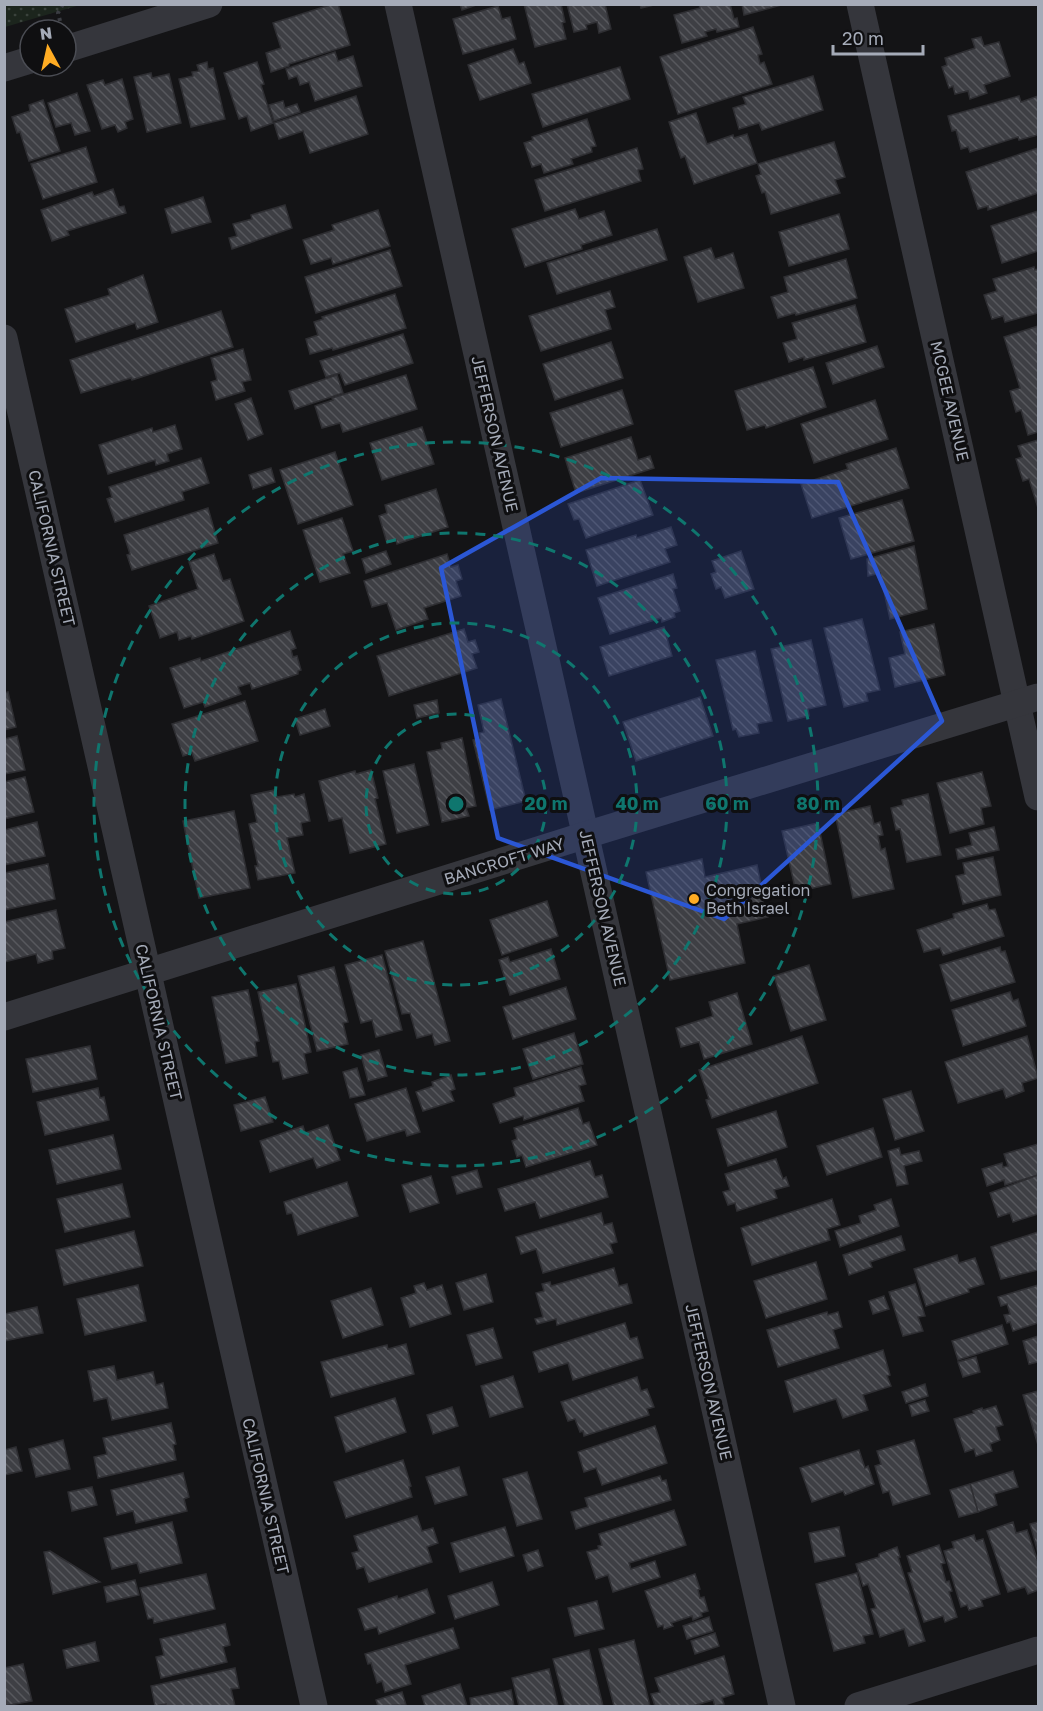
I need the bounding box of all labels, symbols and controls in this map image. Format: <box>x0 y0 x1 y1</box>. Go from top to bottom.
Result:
north arrow <box>18 18 78 78</box>
scale bar <box>833 18 923 56</box>
text: N <box>38 22 53 44</box>
text: 20 m <box>842 27 884 49</box>
street label: MCGEE AVENUE <box>926 339 974 463</box>
street label: JEFFERSON AVENUE <box>467 354 523 514</box>
street label: CALIFORNIA STREET <box>24 468 80 628</box>
text: 20 m <box>525 792 567 814</box>
text: 40 m <box>615 792 659 814</box>
text: 60 m <box>705 792 749 814</box>
text: 80 m <box>796 792 840 814</box>
centre of rings <box>446 794 466 814</box>
street label: JEFFERSON AVENUE <box>575 828 631 988</box>
street label: BANCROFT WAY <box>442 833 567 889</box>
place label: Congregation Beth Israel <box>706 880 810 918</box>
marker: Congregation Beth Israel <box>687 892 701 906</box>
street label: CALIFORNIA STREET <box>131 942 187 1102</box>
street label: JEFFERSON AVENUE <box>681 1302 737 1462</box>
street label: CALIFORNIA STREET <box>238 1416 294 1576</box>

